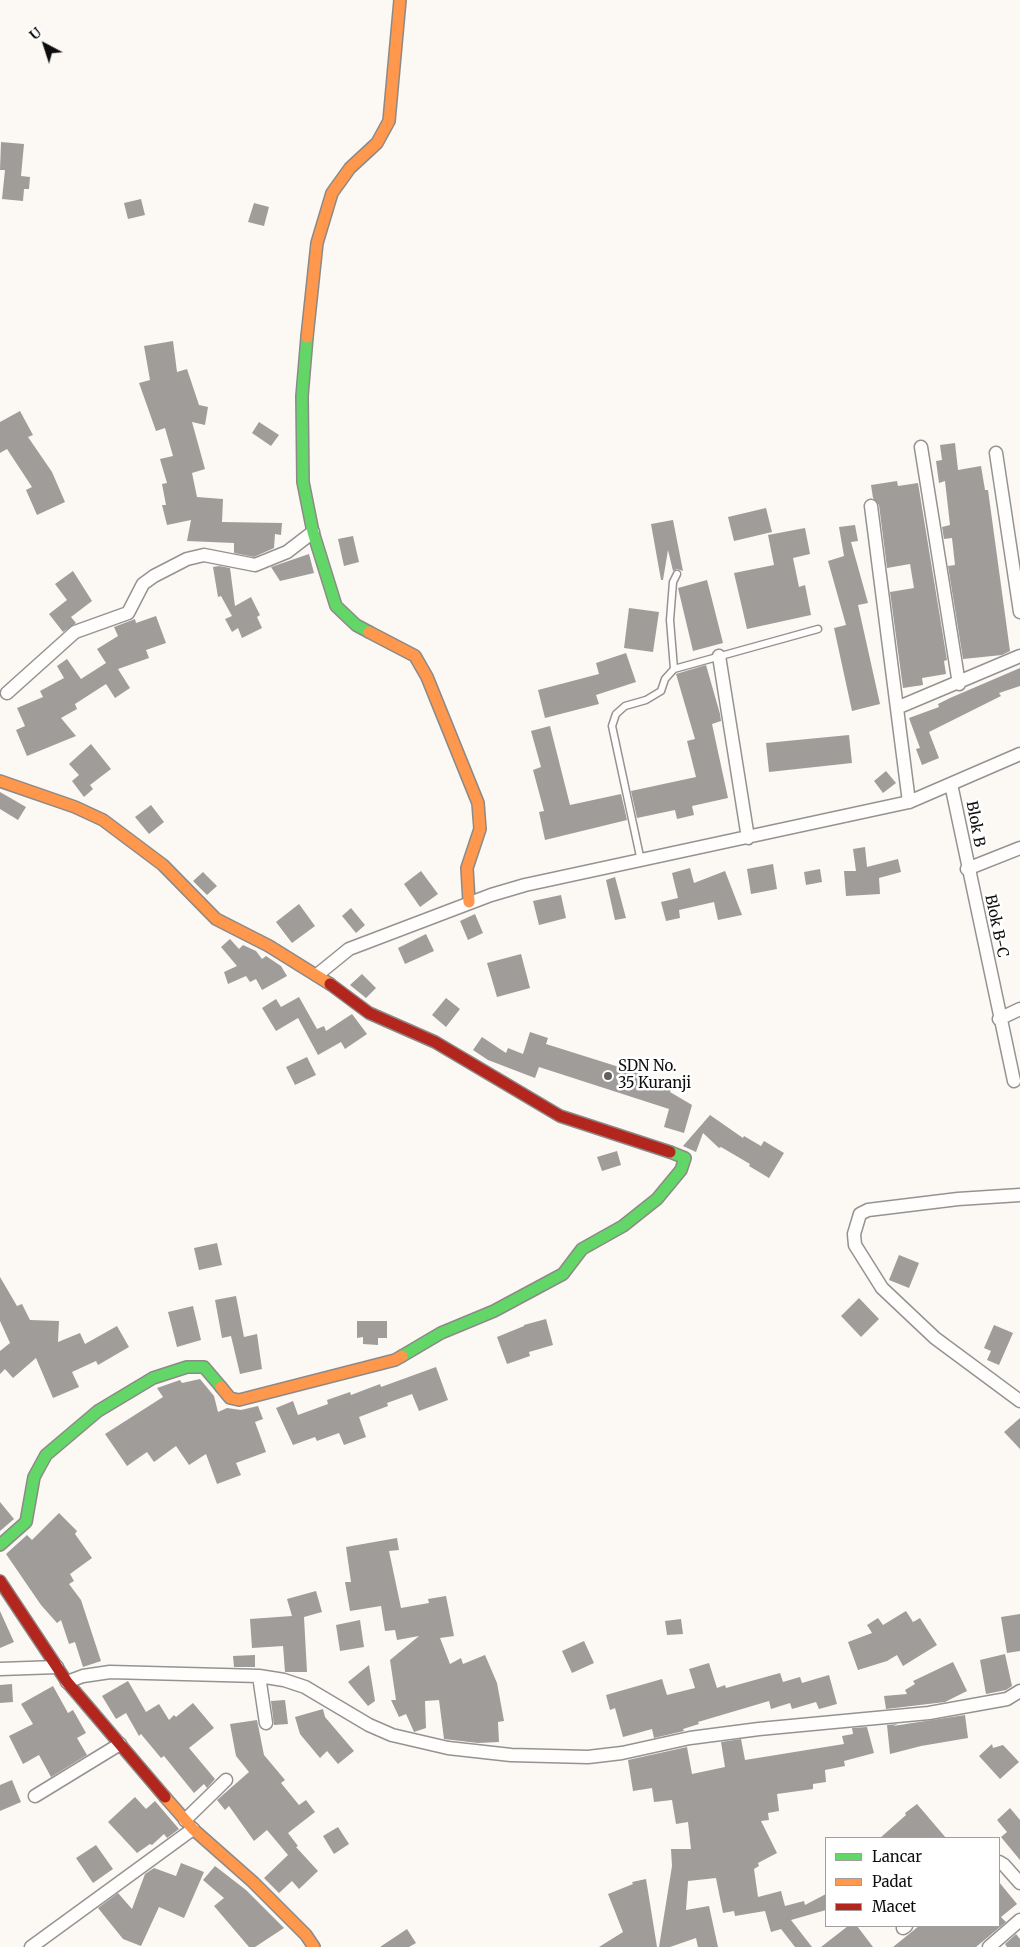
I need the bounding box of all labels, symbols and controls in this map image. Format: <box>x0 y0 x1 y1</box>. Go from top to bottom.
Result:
north arrow <box>20 20 70 70</box>
text: U <box>26 23 45 44</box>
street label: Blok B <box>962 800 988 848</box>
street label: Blok B-C <box>981 893 1011 959</box>
place label: SDN No. 35 Kuranji <box>618 1058 691 1093</box>
marker: SDN No. 35 Kuranji <box>602 1070 614 1082</box>
legend <box>825 1837 1000 1927</box>
text: Lancar <box>872 1847 922 1866</box>
text: Padat <box>872 1872 912 1891</box>
text: Macet <box>872 1897 916 1916</box>

